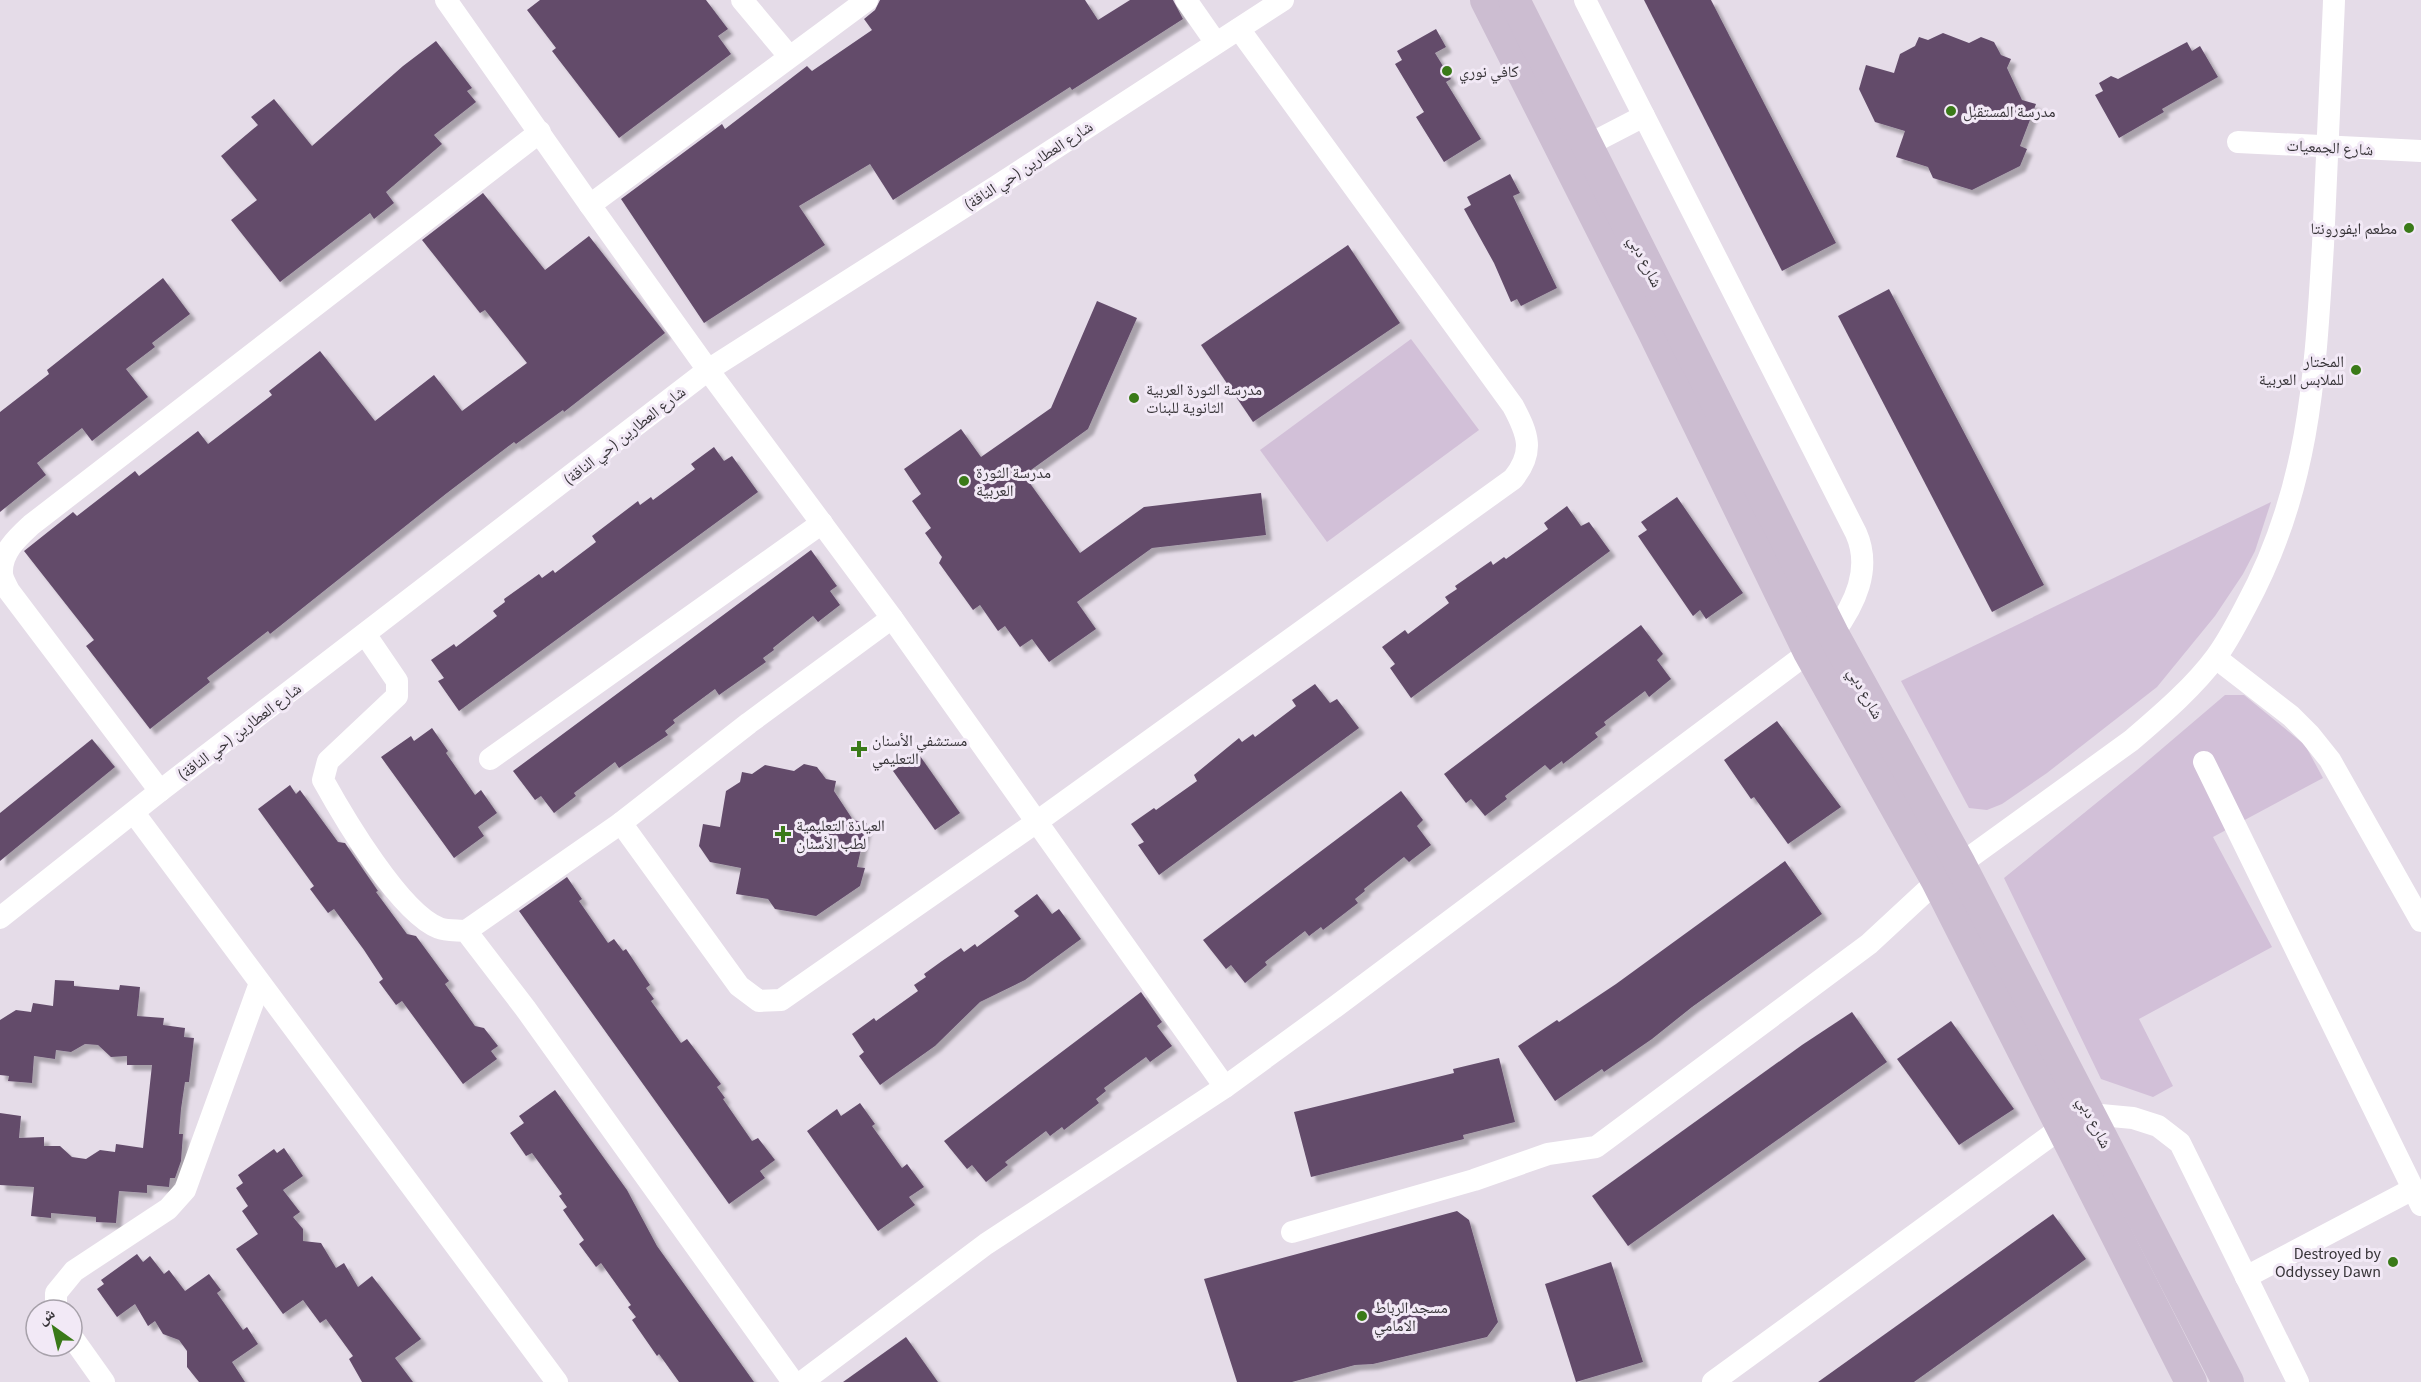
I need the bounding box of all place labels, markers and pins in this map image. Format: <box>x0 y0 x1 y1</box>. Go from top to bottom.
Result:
place label: كافي نوري <box>1459 61 1519 84</box>
marker: كافي نوري <box>1440 64 1454 78</box>
place label: مدرسة المستقبل <box>1963 101 2056 123</box>
marker: مدرسة المستقبل <box>1944 104 1958 118</box>
place label: مطعم ايفورونتا <box>2311 218 2397 240</box>
marker: مطعم ايفورونتا <box>2402 221 2416 235</box>
place label: المختار للملابس العربية <box>2259 351 2344 391</box>
marker: المختار للملابس العربية <box>2349 363 2363 377</box>
place label: مدرسة الثورة العربية الثانوية للبنات <box>1146 379 1262 419</box>
marker: مدرسة الثورة العربية الثانوية للبنات <box>1127 391 1141 405</box>
place label: مدرسة الثورة العربية <box>976 462 1051 502</box>
marker: مدرسة الثورة العربية <box>957 474 971 488</box>
place label: مستشفي الأسنان التعليمي <box>872 730 967 771</box>
marker: مستشفي الأسنان التعليمي <box>850 740 868 758</box>
place label: العيادة التعليمية لطب الأسنان <box>796 815 885 855</box>
marker: العيادة التعليمية لطب الأسنان <box>774 825 792 843</box>
place label: Destroyed by Oddyssey Dawn <box>2275 1243 2382 1283</box>
marker: Destroyed by Oddyssey Dawn <box>2386 1255 2400 1269</box>
place label: مسجد الرباط الامامي <box>1374 1297 1448 1338</box>
marker: مسجد الرباط الامامي <box>1355 1309 1369 1323</box>

